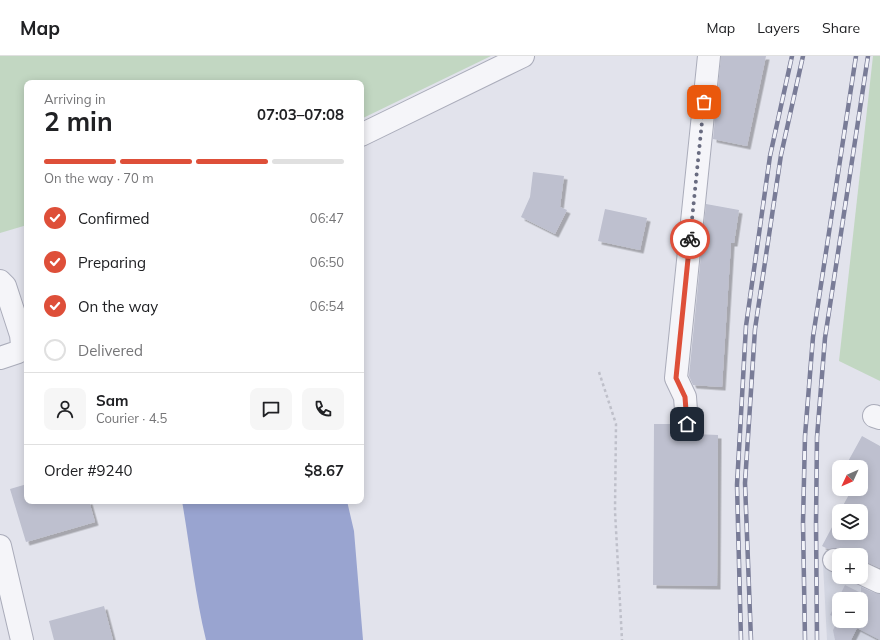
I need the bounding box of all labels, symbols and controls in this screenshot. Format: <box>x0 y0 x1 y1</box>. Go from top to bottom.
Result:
text: Map <box>20 16 60 40</box>
text: Map <box>706 19 735 37</box>
text: Layers <box>757 19 800 37</box>
text: Share <box>822 19 860 37</box>
pin <box>687 85 721 119</box>
text: Arriving in <box>44 91 106 107</box>
icon: bag <box>693 91 715 113</box>
text: 2 min <box>44 105 113 138</box>
text: 07:03–07:08 <box>257 105 344 124</box>
text: On the way · 70 m <box>44 170 154 186</box>
icon: check <box>44 207 66 229</box>
text: Confirmed <box>78 209 149 228</box>
text: 06:47 <box>310 210 344 226</box>
courier <box>670 219 710 259</box>
icon: bike <box>679 228 701 250</box>
icon: check <box>44 251 66 273</box>
text: Preparing <box>78 253 146 272</box>
text: 06:50 <box>310 254 344 270</box>
icon: check <box>44 295 66 317</box>
text: On the way <box>78 297 158 316</box>
text: 06:54 <box>310 298 344 314</box>
text: Delivered <box>78 341 143 360</box>
button: person <box>44 388 86 430</box>
button: chat <box>250 388 292 430</box>
button: phone <box>302 388 344 430</box>
text: Sam <box>96 391 128 410</box>
pin <box>670 407 704 441</box>
text: Courier · 4.5 <box>96 410 167 426</box>
icon: home <box>676 413 698 435</box>
north arrow <box>832 460 868 496</box>
map controls <box>832 460 868 628</box>
text: Order #9240 <box>44 461 132 480</box>
text: $8.67 <box>304 461 344 480</box>
button: layers <box>832 504 868 540</box>
button: + <box>832 548 868 584</box>
button: − <box>832 592 868 628</box>

